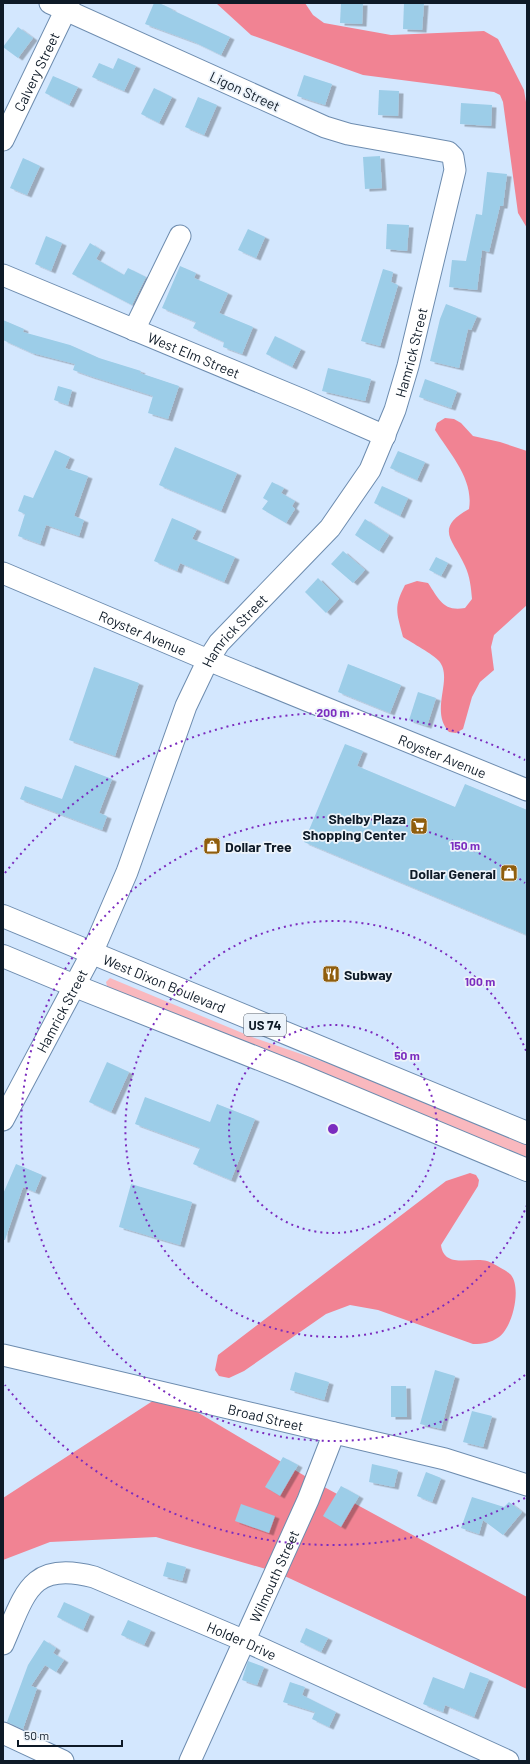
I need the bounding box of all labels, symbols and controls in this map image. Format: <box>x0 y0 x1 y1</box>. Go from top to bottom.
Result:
street label: Calvery Street <box>10 29 62 114</box>
street label: Ligon Street <box>207 67 283 115</box>
street label: Hamrick Street <box>391 306 430 399</box>
street label: West Elm Street <box>146 328 243 381</box>
street label: Hamrick Street <box>197 590 270 670</box>
street label: Royster Avenue <box>97 606 189 658</box>
text: 200 m <box>317 705 349 719</box>
street label: Royster Avenue <box>396 730 489 781</box>
place label: Shelby Plaza Shopping Center <box>303 810 407 843</box>
supermarket icon: Shelby Plaza Shopping Center <box>409 816 429 836</box>
shop icon: Dollar Tree <box>202 836 222 856</box>
place label: Dollar Tree <box>225 838 292 855</box>
text: 150 m <box>450 838 480 852</box>
shop icon: Dollar General <box>499 863 519 883</box>
place label: Dollar General <box>410 865 496 882</box>
street label: West Dixon Boulevard <box>101 950 228 1016</box>
restaurant icon: Subway <box>321 964 341 984</box>
street label: Hamrick Street <box>32 966 90 1055</box>
place label: Subway <box>344 966 392 983</box>
text: 100 m <box>465 974 495 988</box>
road number: US 74 <box>244 1014 286 1036</box>
text: 50 m <box>394 1048 420 1062</box>
centre of rings <box>326 1122 340 1136</box>
street label: Broad Street <box>226 1400 305 1434</box>
street label: Wilmouth Street <box>245 1527 302 1625</box>
street label: Holder Drive <box>205 1617 279 1663</box>
scale bar <box>18 1722 122 1748</box>
text: 50 m <box>24 1728 49 1742</box>

